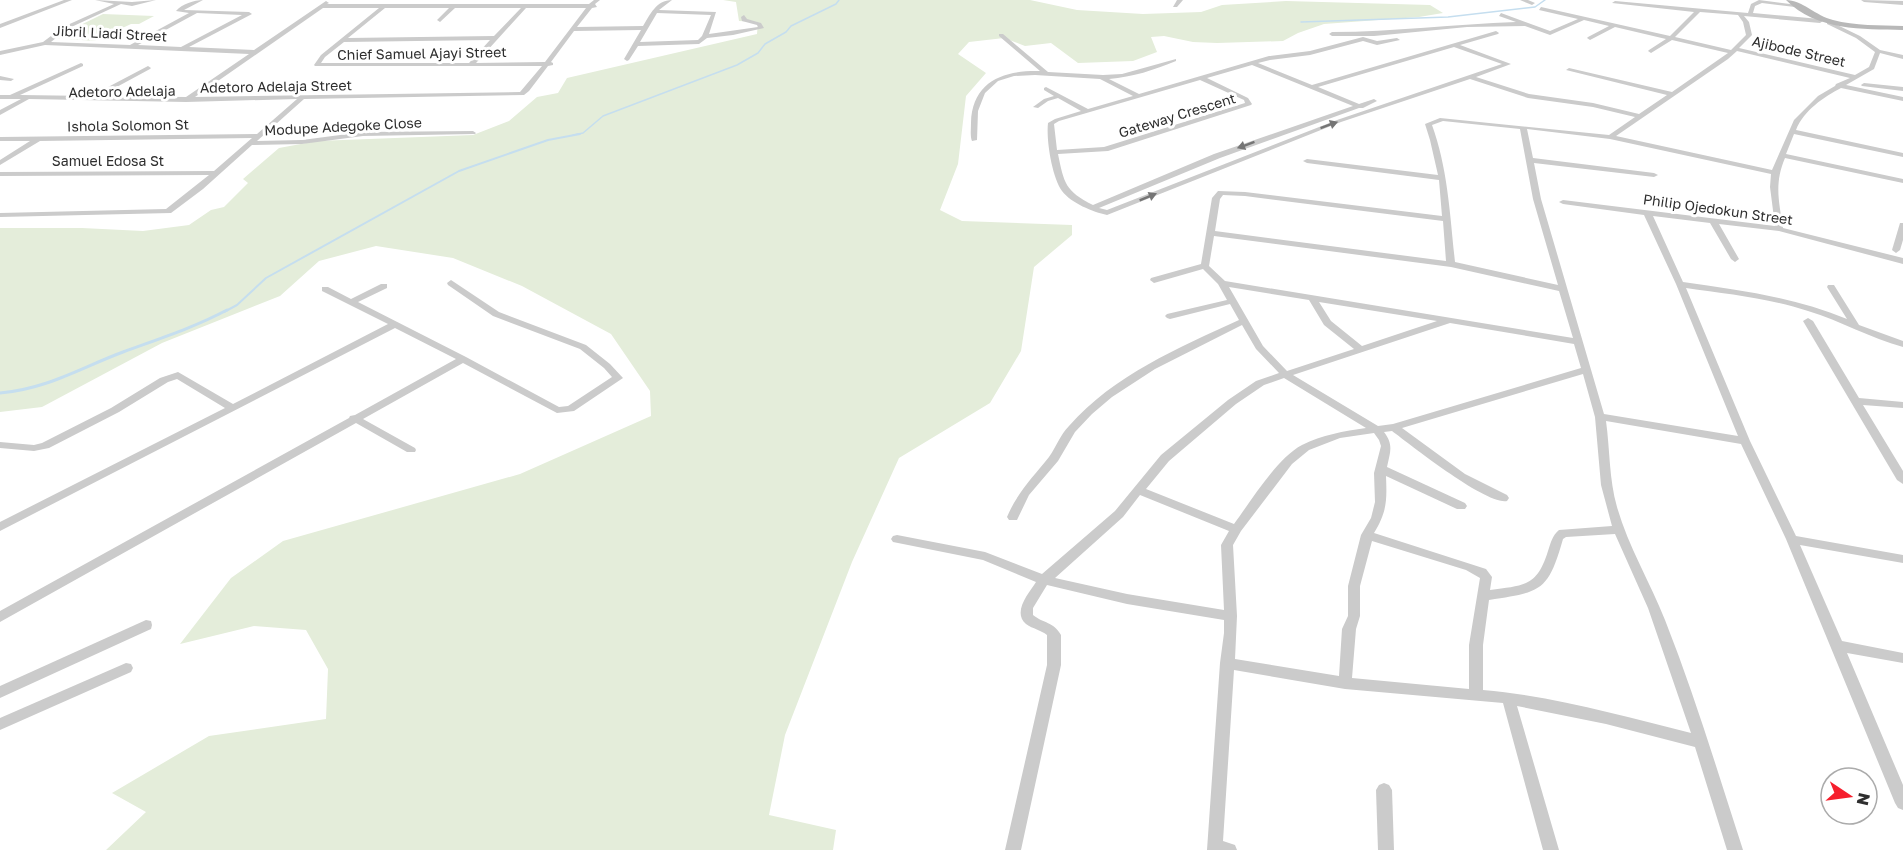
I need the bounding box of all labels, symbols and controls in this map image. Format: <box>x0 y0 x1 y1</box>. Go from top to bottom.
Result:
street label: Jibril Liadi Street <box>52 22 168 44</box>
street label: Ajibode Street <box>1751 32 1847 70</box>
street label: Chief Samuel Ajayi Street <box>337 43 507 63</box>
street label: Adetoro Adelaja Street <box>200 76 352 96</box>
street label: Adetoro Adelaja <box>68 82 176 100</box>
street label: Gateway Crescent <box>1116 89 1238 141</box>
street label: Modupe Adegoke Close <box>264 113 422 139</box>
street label: Ishola Solomon St <box>67 115 189 135</box>
one-way arrow <box>1320 120 1338 129</box>
one-way arrow <box>1237 141 1255 151</box>
street label: Samuel Edosa St <box>52 152 164 169</box>
street label: Philip Ojedokun Street <box>1642 190 1794 228</box>
one-way arrow <box>1139 192 1157 202</box>
north arrow <box>1819 766 1879 826</box>
text: N <box>1853 791 1875 808</box>

